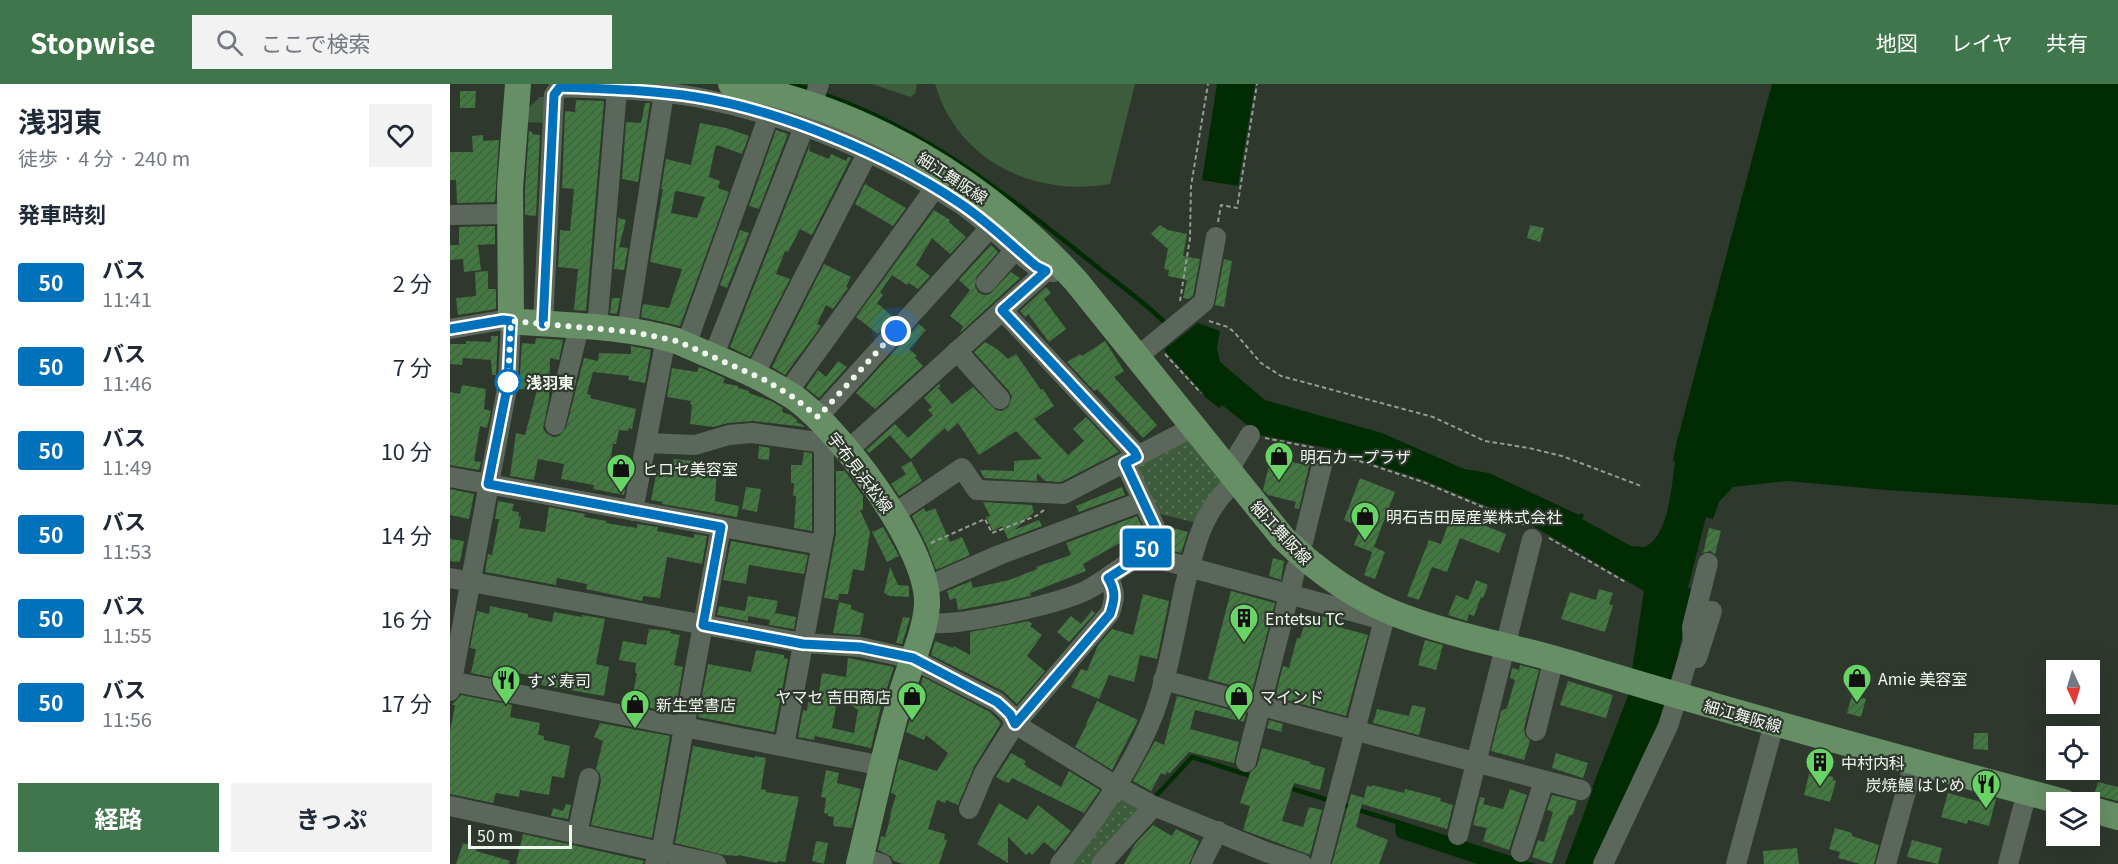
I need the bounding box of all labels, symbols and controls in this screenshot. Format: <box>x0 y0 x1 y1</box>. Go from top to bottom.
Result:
search box <box>192 15 612 69</box>
text: Stopwise <box>30 22 156 62</box>
icon: search <box>213 26 246 59</box>
text: ここで検索 <box>261 26 371 58</box>
text: 地図 <box>1876 27 1918 57</box>
text: レイヤ <box>1951 27 2013 57</box>
text: 共有 <box>2046 27 2088 57</box>
text: 浅羽東 <box>18 100 102 140</box>
button: heart <box>369 104 432 167</box>
text: 徒歩 · 4 分 · 240 m <box>18 143 190 172</box>
street label: 細江舞阪線 <box>913 145 993 209</box>
text: 発車時刻 <box>18 197 106 229</box>
text: バス <box>102 252 146 284</box>
text: 2 分 <box>393 266 432 298</box>
text: 50 <box>39 267 63 297</box>
text: 11:41 <box>102 284 152 313</box>
your location <box>881 316 911 346</box>
text: バス <box>102 336 146 368</box>
text: 7 分 <box>393 350 432 382</box>
text: 50 <box>39 351 63 381</box>
text: 11:46 <box>102 368 152 397</box>
marker: 浅羽東 <box>495 369 521 395</box>
place label: 浅羽東 <box>526 370 574 394</box>
text: バス <box>102 420 146 452</box>
street label: 宇布見浜松線 <box>823 426 899 518</box>
text: 10 分 <box>381 434 432 466</box>
text: 50 <box>39 435 63 465</box>
shop icon: 明石カープラザ <box>1263 440 1295 482</box>
place label: 明石カープラザ <box>1300 444 1411 468</box>
text: 11:49 <box>102 452 152 481</box>
shop icon: ヒロセ美容室 <box>605 452 637 494</box>
place label: ヒロセ美容室 <box>642 456 738 480</box>
street label: 細江舞阪線 <box>1246 495 1318 569</box>
shop icon: 明石吉田屋産業株式会社 <box>1349 500 1381 542</box>
text: バス <box>102 504 146 536</box>
place label: 明石吉田屋産業株式会社 <box>1386 504 1562 528</box>
text: 14 分 <box>381 518 432 550</box>
text: 50 <box>39 519 63 549</box>
line badge: 50 <box>1120 528 1174 568</box>
text: 50 <box>1135 533 1159 563</box>
text: 11:53 <box>102 536 152 565</box>
text: バス <box>102 588 146 620</box>
text: 16 分 <box>381 602 432 634</box>
building icon: Entetsu TC <box>1228 602 1260 644</box>
text: 50 <box>39 603 63 633</box>
place label: Entetsu TC <box>1265 606 1344 630</box>
text: 11:55 <box>102 620 152 649</box>
north arrow <box>2046 660 2100 714</box>
map controls <box>2046 660 2100 846</box>
shop icon: Amie 美容室 <box>1841 662 1873 704</box>
restaurant icon: すゞ寿司 <box>490 664 522 706</box>
place label: Amie 美容室 <box>1878 666 1967 690</box>
place label: すゞ寿司 <box>527 668 591 692</box>
text: バス <box>102 672 146 704</box>
shop icon: ヤマセ 吉田商店 <box>896 680 928 722</box>
shop icon: マインド <box>1223 680 1255 722</box>
place label: ヤマセ 吉田商店 <box>775 684 891 708</box>
place label: マインド <box>1260 684 1324 708</box>
text: 17 分 <box>381 686 432 718</box>
text: 50 <box>39 687 63 717</box>
shop icon: 新生堂書店 <box>619 688 651 730</box>
place label: 新生堂書店 <box>656 692 736 716</box>
street label: 細江舞阪線 <box>1701 692 1785 738</box>
text: 11:56 <box>102 704 152 733</box>
button: locate <box>2046 726 2100 780</box>
building icon: 中村内科 <box>1804 746 1836 788</box>
place label: 中村内科 <box>1841 750 1905 774</box>
restaurant icon: 炭焼鰻 はじめ <box>1970 768 2002 810</box>
place label: 炭焼鰻 はじめ <box>1865 772 1965 796</box>
button: 経路 <box>18 783 219 852</box>
button: きっぷ <box>231 783 432 852</box>
button: layers <box>2046 792 2100 846</box>
scale bar <box>468 822 572 850</box>
text: 50 m <box>477 823 513 847</box>

